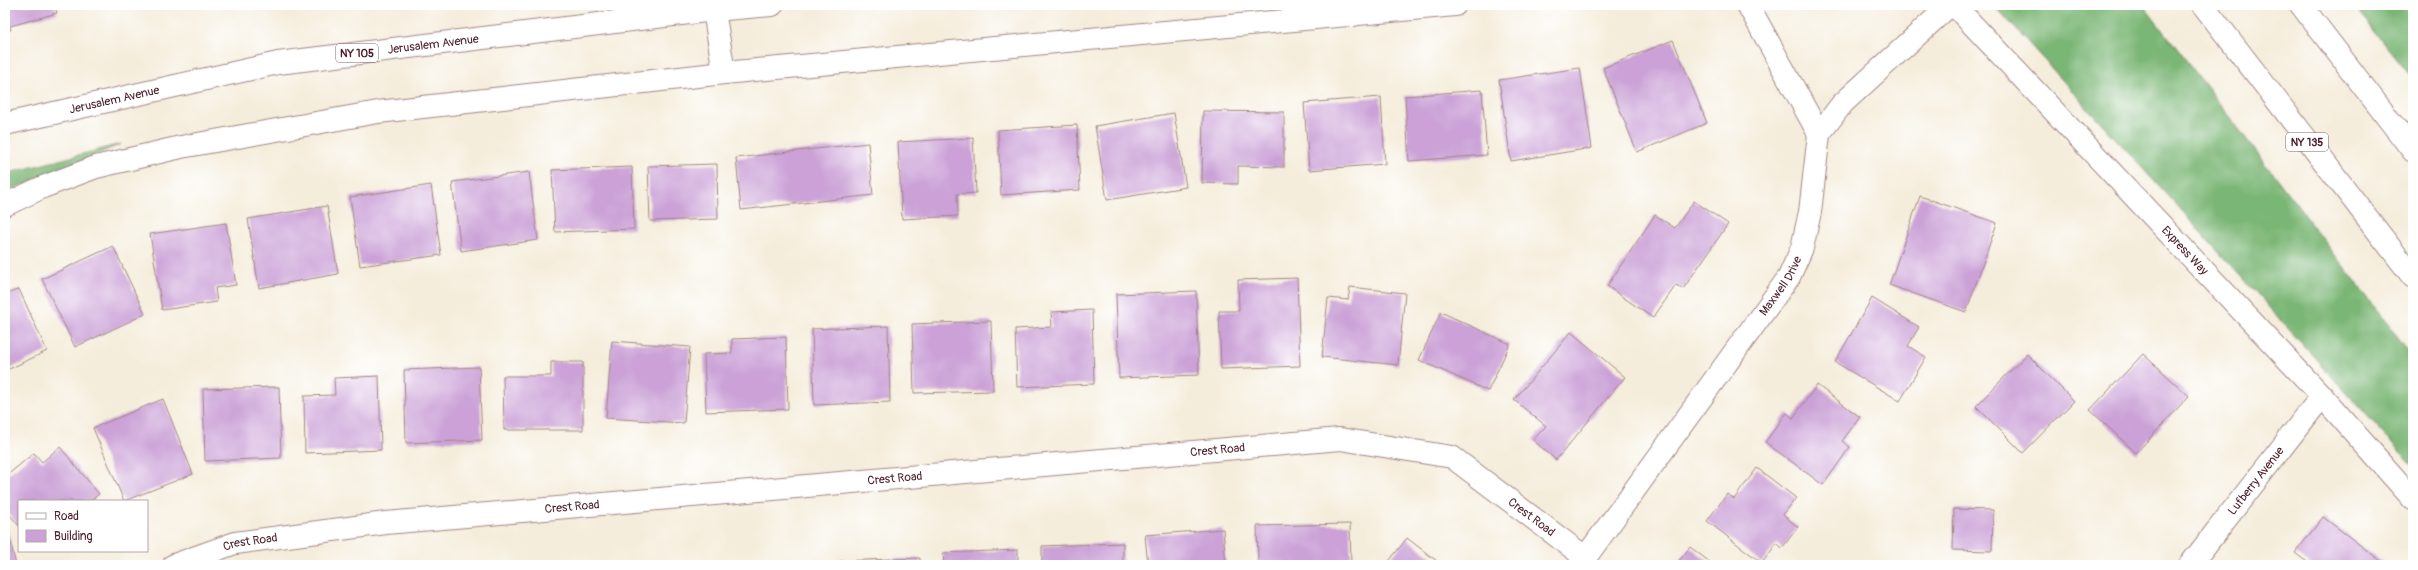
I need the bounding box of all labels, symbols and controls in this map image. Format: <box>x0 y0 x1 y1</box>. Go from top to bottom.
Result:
street label: Jerusalem Avenue <box>387 31 480 57</box>
road number: NY 105 <box>336 44 378 62</box>
street label: Jerusalem Avenue <box>68 82 161 117</box>
road number: NY 135 <box>2286 133 2328 151</box>
street label: Express Way <box>2158 223 2212 278</box>
street label: Maxwell Drive <box>1756 254 1805 319</box>
street label: Crest Road <box>1190 440 1246 460</box>
street label: Lufberry Avenue <box>2224 443 2287 518</box>
street label: Crest Road <box>867 468 923 488</box>
street label: Crest Road <box>1505 494 1558 540</box>
street label: Crest Road <box>544 497 600 516</box>
legend <box>18 500 148 552</box>
text: Road <box>54 509 79 524</box>
text: Building <box>54 529 93 544</box>
street label: Crest Road <box>221 530 278 554</box>

